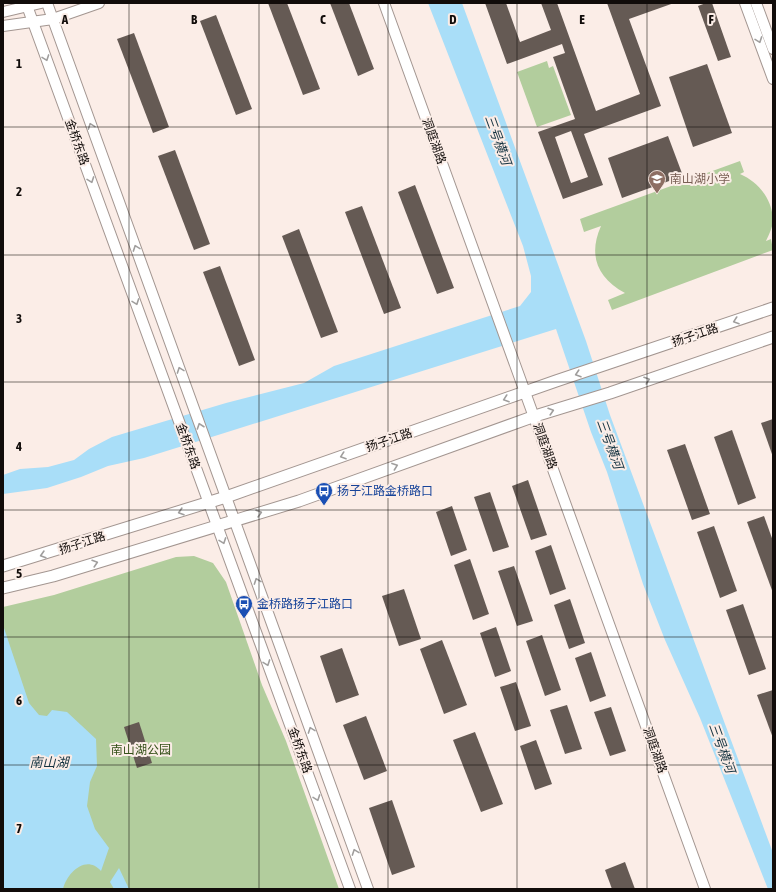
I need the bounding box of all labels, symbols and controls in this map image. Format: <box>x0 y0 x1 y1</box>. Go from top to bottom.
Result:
text: A <box>61 12 69 27</box>
text: B <box>191 12 198 27</box>
text: C <box>320 12 326 27</box>
text: D <box>449 12 457 27</box>
text: E <box>579 12 585 27</box>
text: F <box>708 12 714 27</box>
one-way arrow <box>754 36 762 43</box>
one-way arrow <box>42 55 50 62</box>
text: 1 <box>16 56 22 71</box>
water label: 三号横河 <box>482 113 515 170</box>
street label: 洞庭湖路 <box>419 116 449 166</box>
street label: 金桥东路 <box>62 117 92 167</box>
one-way arrow <box>88 122 96 129</box>
school or university icon: 南山湖小学 <box>647 169 667 194</box>
place label: 南山湖小学 <box>670 172 730 186</box>
one-way arrow <box>86 177 95 184</box>
text: 2 <box>16 184 22 199</box>
one-way arrow <box>132 244 140 251</box>
one-way arrow <box>131 299 139 306</box>
text: 3 <box>16 311 22 326</box>
one-way arrow <box>733 316 740 325</box>
street label: 扬子江路 <box>670 321 720 349</box>
one-way arrow <box>176 367 185 374</box>
one-way arrow <box>575 369 582 378</box>
one-way arrow <box>643 377 650 385</box>
one-way arrow <box>502 394 509 403</box>
one-way arrow <box>547 407 554 416</box>
water label: 三号横河 <box>594 417 627 474</box>
street label: 金桥东路 <box>173 421 203 471</box>
street label: 洞庭湖路 <box>530 421 560 471</box>
one-way arrow <box>196 423 205 430</box>
street label: 扬子江路 <box>364 426 414 454</box>
text: 4 <box>15 439 22 454</box>
one-way arrow <box>340 451 347 460</box>
one-way arrow <box>392 463 399 471</box>
bus stop icon: 扬子江路金桥路口 <box>314 481 334 506</box>
place label: 扬子江路金桥路口 <box>337 484 433 498</box>
one-way arrow <box>177 507 184 516</box>
one-way arrow <box>255 509 262 518</box>
street label: 扬子江路 <box>57 529 107 557</box>
one-way arrow <box>218 537 226 544</box>
one-way arrow <box>40 550 47 559</box>
one-way arrow <box>91 560 98 568</box>
text: 5 <box>16 566 22 581</box>
one-way arrow <box>253 578 262 585</box>
bus stop icon: 金桥路扬子江路口 <box>234 594 254 619</box>
place label: 金桥路扬子江路口 <box>257 597 353 611</box>
one-way arrow <box>263 659 271 666</box>
text: 6 <box>16 693 22 708</box>
water label: 三号横河 <box>706 721 739 778</box>
street label: 金桥东路 <box>285 725 315 775</box>
street label: 洞庭湖路 <box>640 725 670 775</box>
one-way arrow <box>307 727 315 734</box>
park label: 南山湖公园 <box>111 743 171 757</box>
water label: 南山湖 <box>29 755 70 770</box>
one-way arrow <box>312 794 321 801</box>
text: 7 <box>16 821 22 836</box>
one-way arrow <box>351 849 359 856</box>

